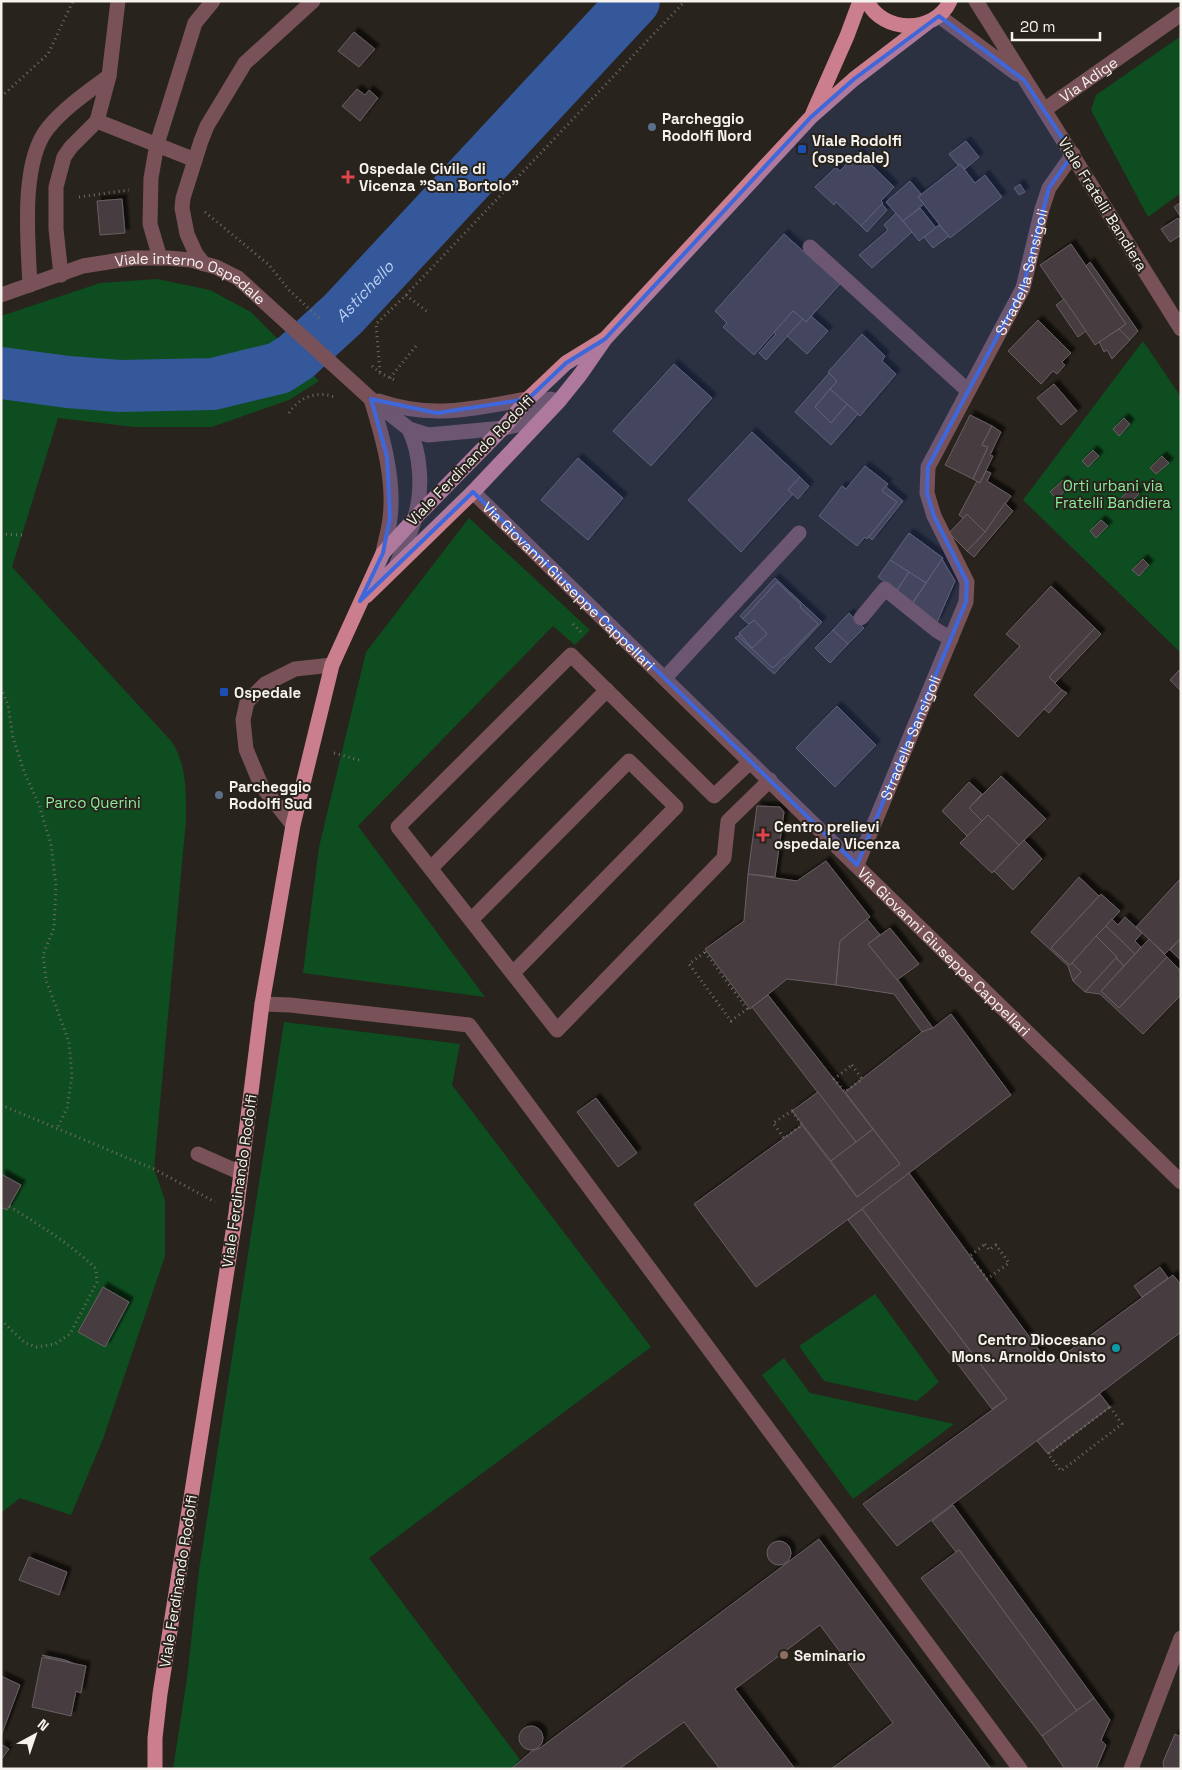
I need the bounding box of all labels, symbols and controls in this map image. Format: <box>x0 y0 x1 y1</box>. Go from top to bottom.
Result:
scale bar <box>1012 10 1100 42</box>
text: 20 m <box>1020 17 1055 36</box>
street label: Via Adige <box>1055 52 1121 106</box>
place label: Parcheggio Rodolfi Nord <box>662 109 752 145</box>
marker: Parcheggio Rodolfi Nord <box>646 121 658 133</box>
place label: Viale Rodolfi (ospedale) <box>812 131 902 167</box>
street label: Viale Fratelli Bandiera <box>1054 134 1152 275</box>
marker: Viale Rodolfi (ospedale) <box>796 143 808 155</box>
place label: Ospedale Civile di Vicenza "San Bortolo" <box>359 159 519 195</box>
marker: Ospedale Civile di Vicenza "San Bortolo" <box>341 170 355 184</box>
street label: Stradella Sansigoli <box>990 207 1051 338</box>
street label: Viale interno Ospedale <box>113 248 270 308</box>
water label: Astichello <box>331 255 399 326</box>
street label: Viale Ferdinando Rodolfi <box>402 391 538 529</box>
park label: Orti urbani via Fratelli Bandiera <box>1055 476 1171 512</box>
street label: Via Giovanni Giuseppe Cappellari <box>479 497 659 674</box>
street label: Stradella Sansigoli <box>876 672 944 803</box>
place label: Ospedale <box>234 683 301 702</box>
marker: Ospedale <box>218 686 230 698</box>
place label: Parcheggio Rodolfi Sud <box>229 777 312 813</box>
marker: Parcheggio Rodolfi Sud <box>213 789 225 801</box>
park label: Parco Querini <box>45 793 141 812</box>
place label: Centro prelievi ospedale Vicenza <box>774 817 900 853</box>
marker: Centro prelievi ospedale Vicenza <box>756 828 770 842</box>
street label: Via Giovanni Giuseppe Cappellari <box>854 863 1035 1040</box>
street label: Viale Ferdinando Rodolfi <box>217 1093 261 1269</box>
place label: Centro Diocesano Mons. Arnoldo Onisto <box>952 1330 1106 1366</box>
marker: Centro Diocesano Mons. Arnoldo Onisto <box>1110 1342 1122 1354</box>
street label: Viale Ferdinando Rodolfi <box>155 1493 201 1669</box>
place label: Seminario <box>794 1646 866 1665</box>
marker: Seminario <box>778 1649 790 1661</box>
north arrow <box>10 1710 60 1760</box>
text: N <box>34 1715 53 1735</box>

